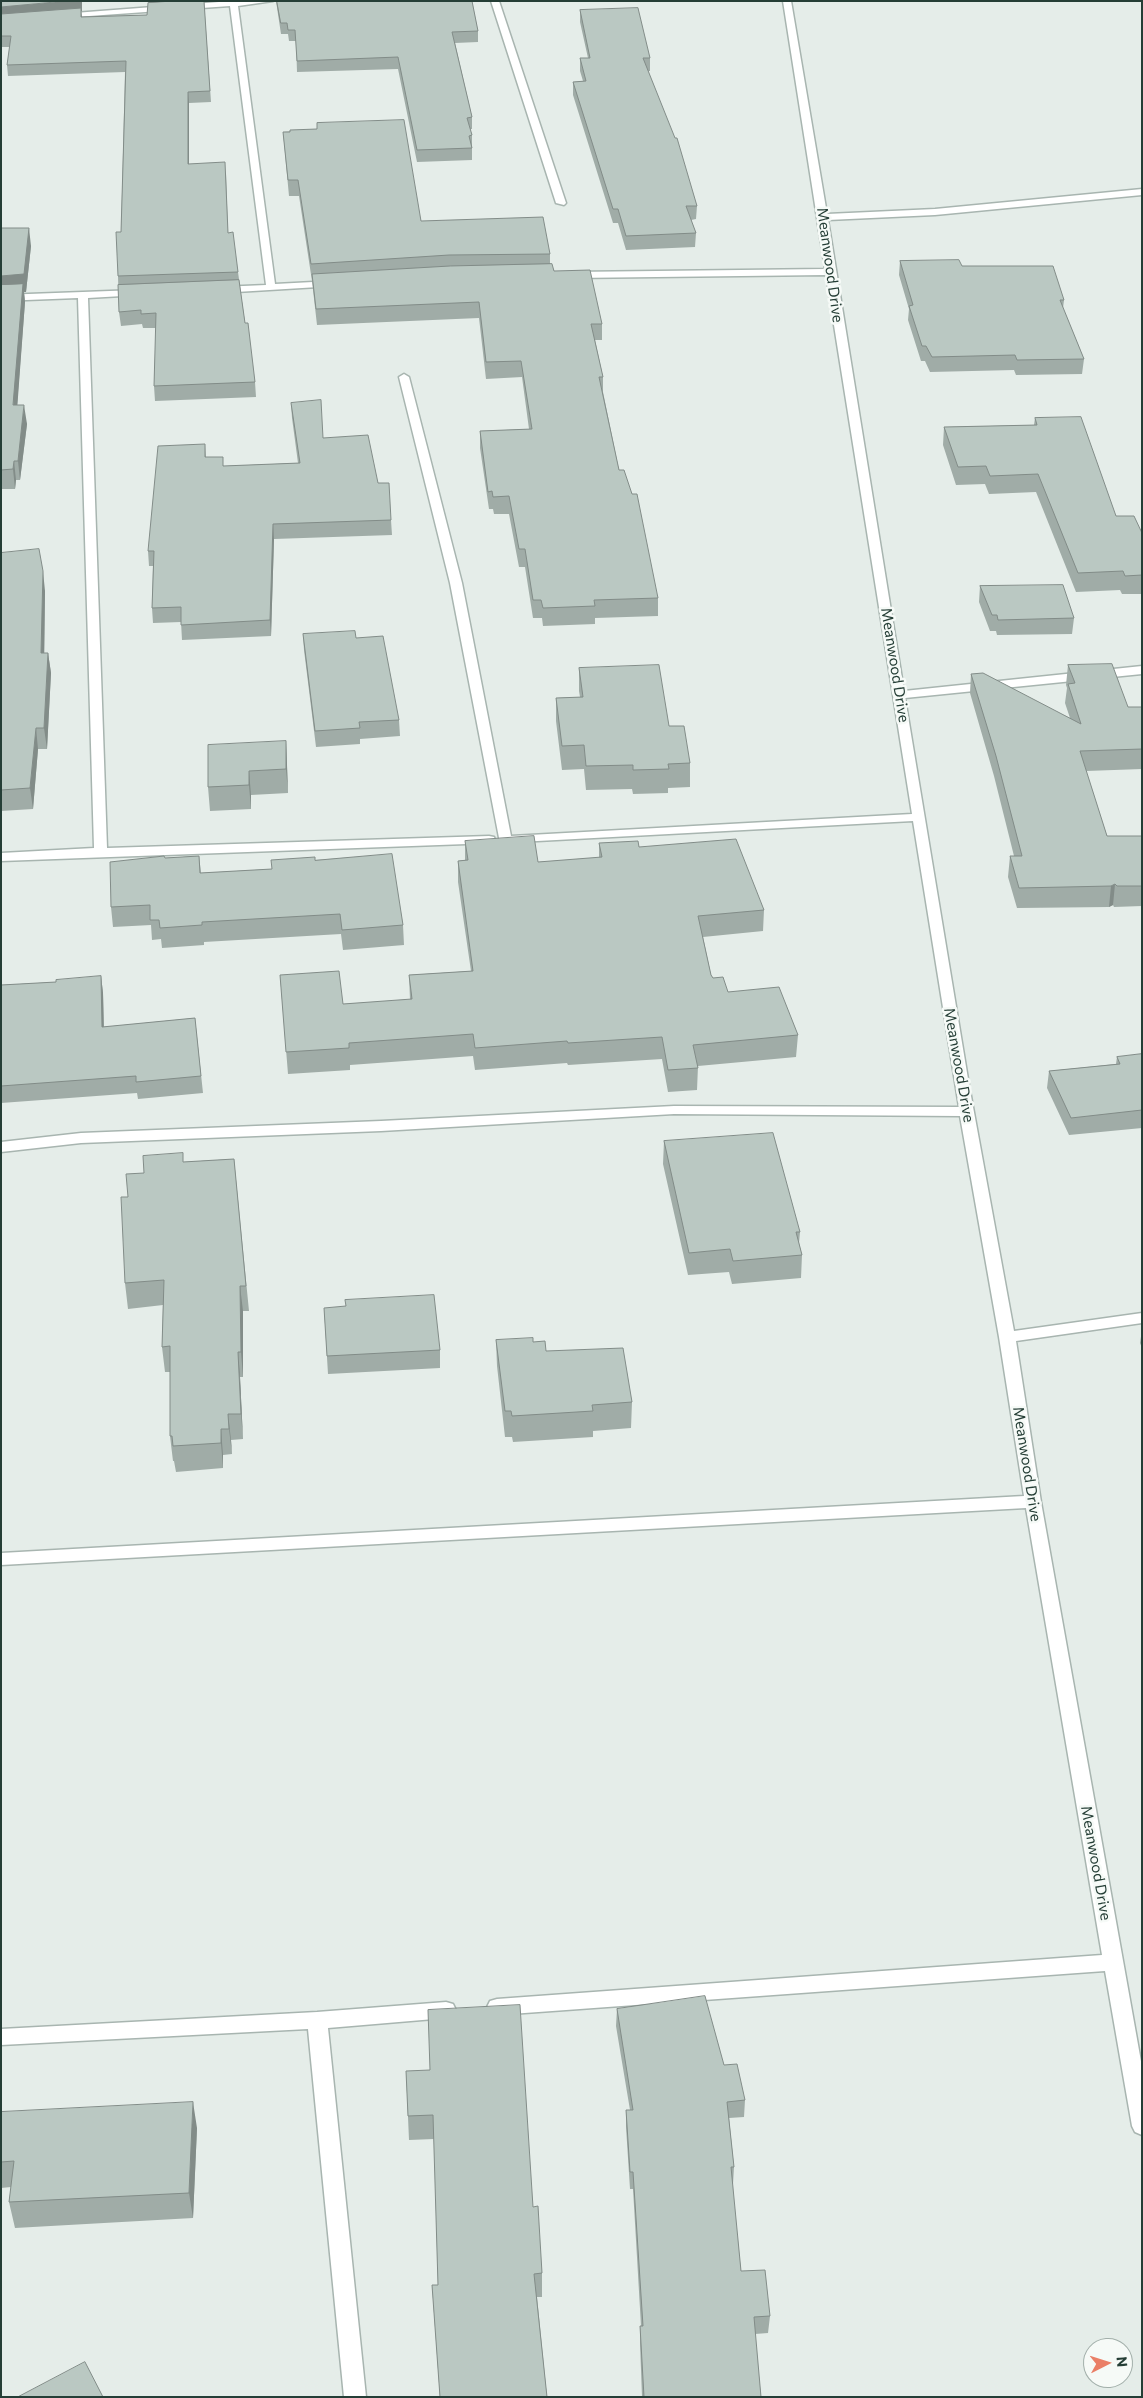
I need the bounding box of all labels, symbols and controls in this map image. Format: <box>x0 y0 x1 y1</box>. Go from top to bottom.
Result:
street label: Meanwood Drive <box>813 206 847 324</box>
street label: Meanwood Drive <box>877 606 913 724</box>
street label: Meanwood Drive <box>940 1006 978 1124</box>
street label: Meanwood Drive <box>1009 1405 1045 1523</box>
street label: Meanwood Drive <box>1077 1804 1115 1922</box>
north arrow <box>1083 2338 1133 2388</box>
text: N <box>1114 2356 1131 2368</box>

